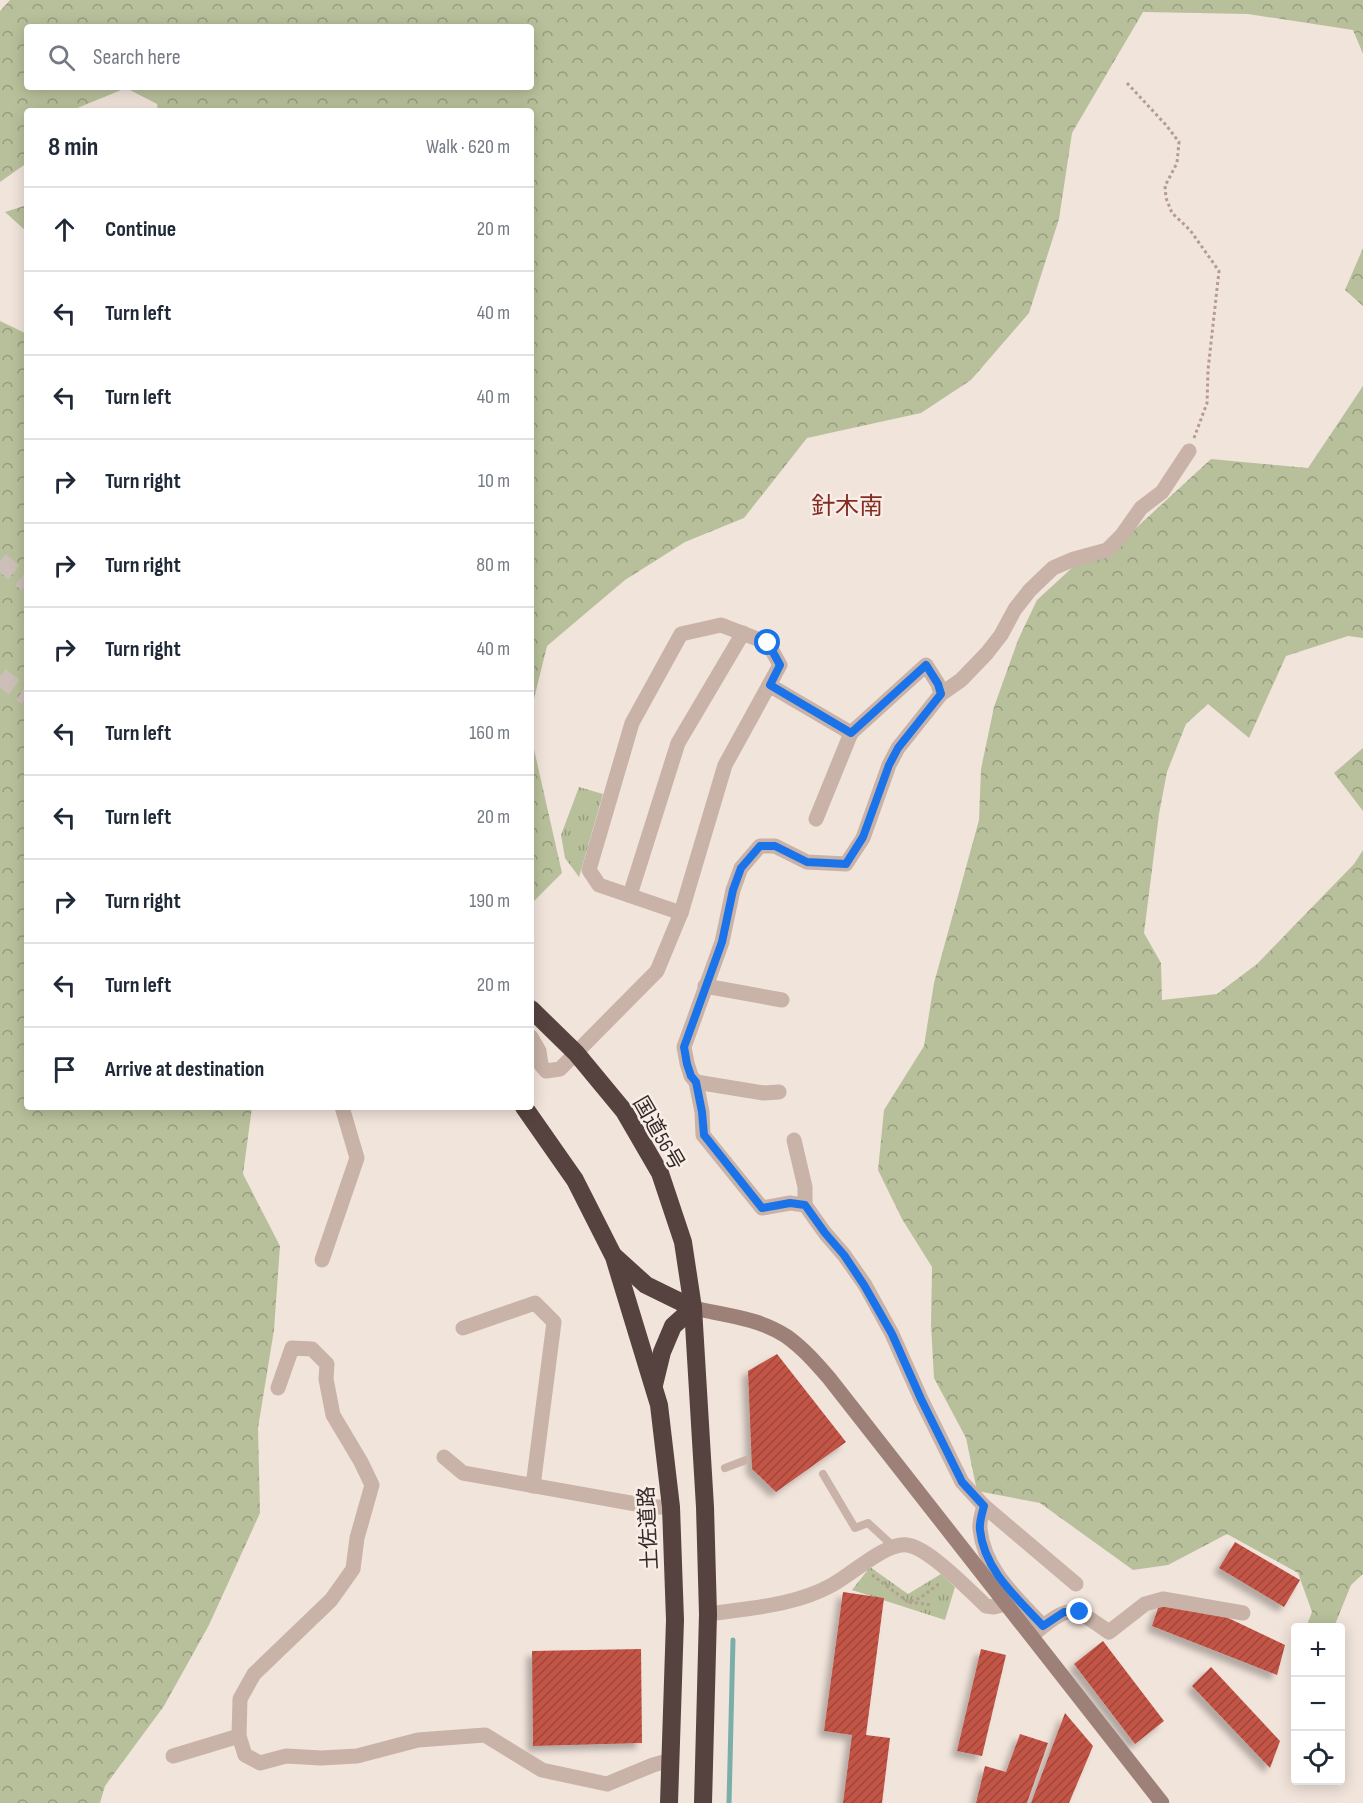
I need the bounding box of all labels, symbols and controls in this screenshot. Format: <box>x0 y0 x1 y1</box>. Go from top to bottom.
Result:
search box <box>24 24 534 90</box>
icon: search <box>45 41 78 74</box>
text: Search here <box>93 44 180 71</box>
text: 8 min <box>48 132 98 163</box>
text: Walk · 620 m <box>426 135 510 159</box>
icon: ahead <box>48 213 81 246</box>
text: Continue <box>105 216 176 243</box>
text: 20 m <box>477 217 510 241</box>
icon: left <box>48 297 81 330</box>
text: Turn left <box>105 300 171 327</box>
text: 40 m <box>477 301 510 325</box>
icon: left <box>48 381 81 414</box>
text: Turn left <box>105 384 171 411</box>
text: 40 m <box>477 385 510 409</box>
icon: right <box>48 465 81 498</box>
text: Turn right <box>105 468 181 495</box>
text: 10 m <box>478 469 510 493</box>
district label: 針木南 <box>811 492 883 521</box>
icon: right <box>48 549 81 582</box>
text: Turn right <box>105 552 181 579</box>
text: 80 m <box>476 553 510 577</box>
route start <box>754 629 780 655</box>
icon: right <box>48 633 81 666</box>
text: Turn right <box>105 636 181 663</box>
text: 40 m <box>477 637 510 661</box>
icon: left <box>48 717 81 750</box>
text: Turn left <box>105 720 171 747</box>
text: 160 m <box>469 721 510 745</box>
icon: left <box>48 801 81 834</box>
text: Turn left <box>105 804 171 831</box>
text: 20 m <box>477 805 510 829</box>
icon: right <box>48 885 81 918</box>
text: Turn right <box>105 888 181 915</box>
text: 190 m <box>469 889 510 913</box>
icon: left <box>48 969 81 1002</box>
text: Turn left <box>105 972 171 999</box>
text: 20 m <box>477 973 510 997</box>
icon: arrive <box>48 1053 81 1086</box>
text: Arrive at destination <box>105 1056 264 1083</box>
street label: 国道56号 <box>628 1092 690 1174</box>
street label: 土佐道路 <box>634 1485 663 1571</box>
route end <box>1066 1598 1092 1624</box>
map controls <box>1291 1623 1345 1785</box>
button: + <box>1291 1623 1345 1677</box>
button: − <box>1291 1677 1345 1731</box>
button: locate <box>1291 1731 1345 1785</box>

